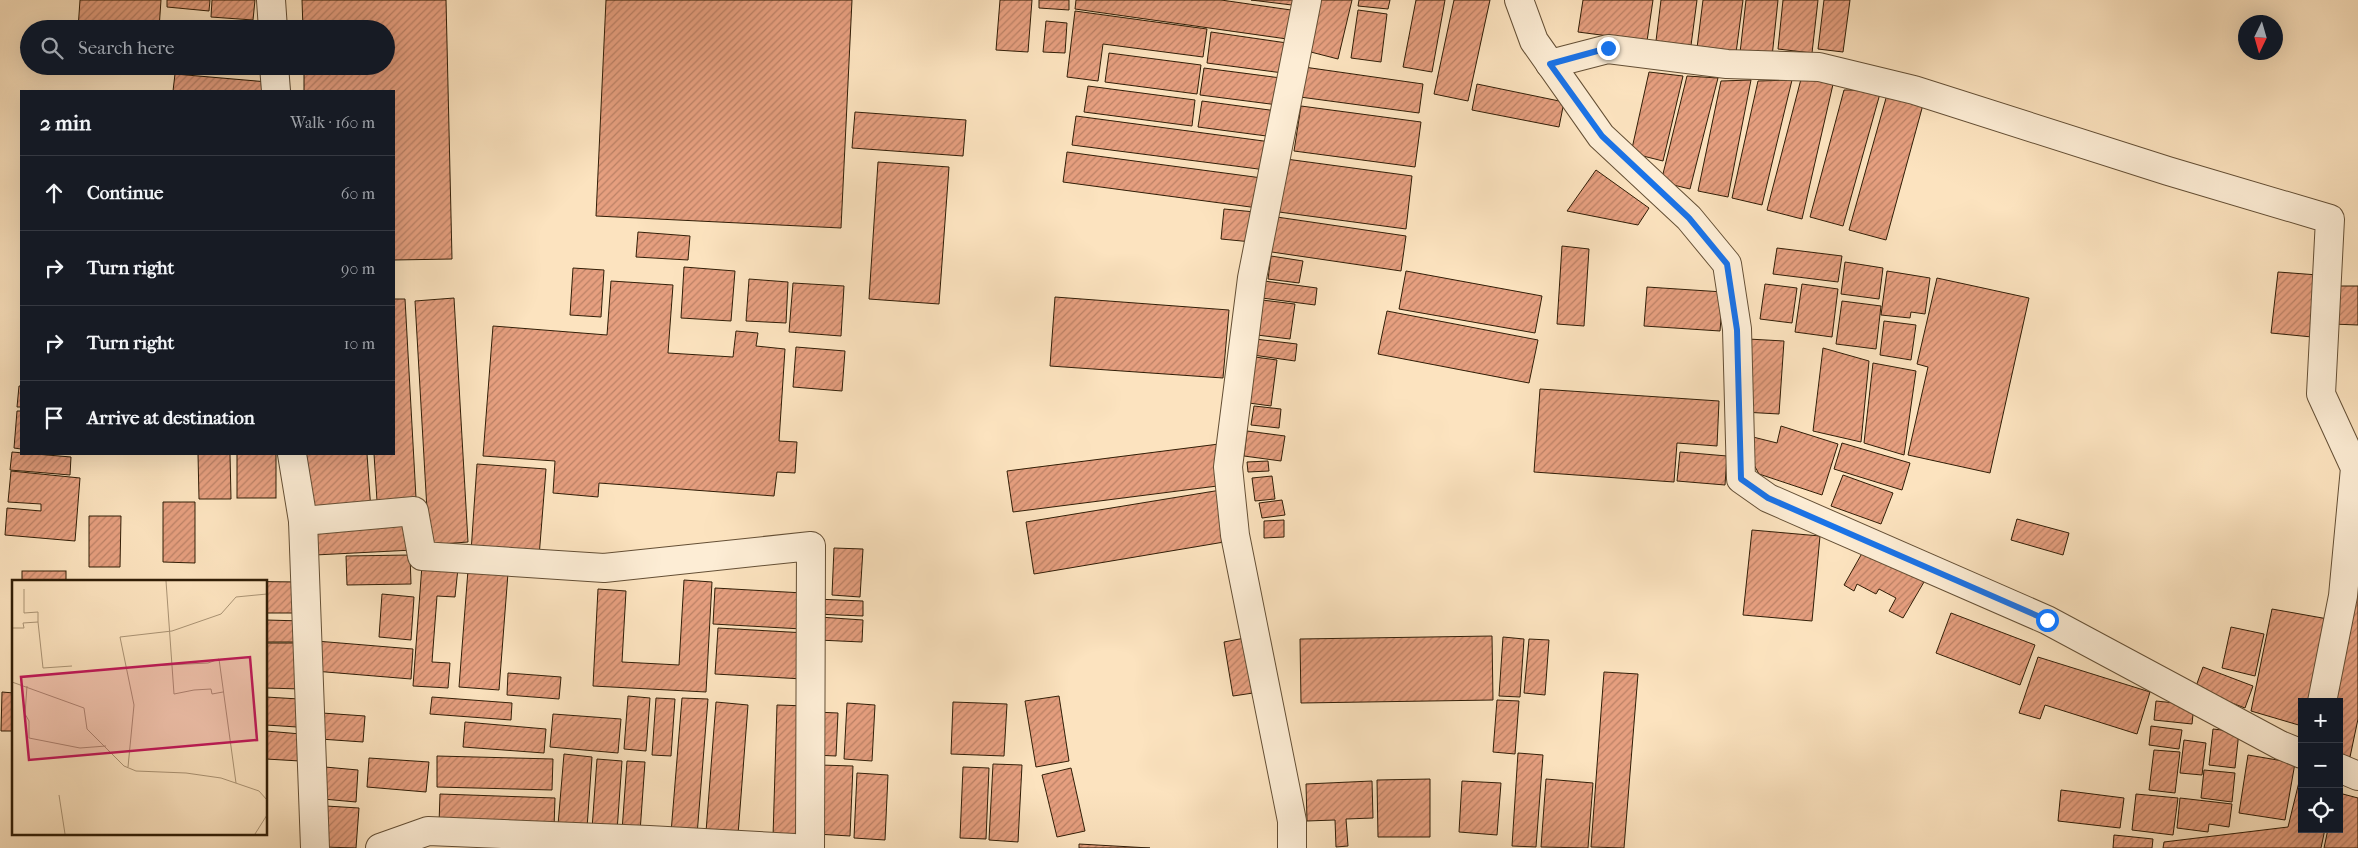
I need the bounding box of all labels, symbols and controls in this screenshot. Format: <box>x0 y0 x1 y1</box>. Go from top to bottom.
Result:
north arrow <box>2238 15 2283 60</box>
search box <box>20 20 395 75</box>
icon: search <box>38 34 66 62</box>
text: Search here <box>78 37 174 59</box>
route end <box>1597 37 1620 60</box>
text: 2 min <box>40 111 91 135</box>
text: Walk · 160 m <box>290 113 375 132</box>
icon: ahead <box>40 179 68 207</box>
text: Continue <box>87 182 163 204</box>
text: 60 m <box>341 184 375 203</box>
icon: right <box>40 254 68 282</box>
text: Turn right <box>87 257 174 279</box>
text: 90 m <box>341 259 375 278</box>
icon: right <box>40 329 68 357</box>
text: Turn right <box>87 332 174 354</box>
text: 10 m <box>344 334 375 353</box>
icon: arrive <box>40 404 68 432</box>
text: Arrive at destination <box>87 407 255 429</box>
inset map <box>12 580 268 836</box>
route start <box>2036 609 2059 632</box>
map controls <box>2298 698 2343 833</box>
button: + <box>2298 698 2343 743</box>
button: − <box>2298 743 2343 788</box>
button: locate <box>2298 788 2343 833</box>

